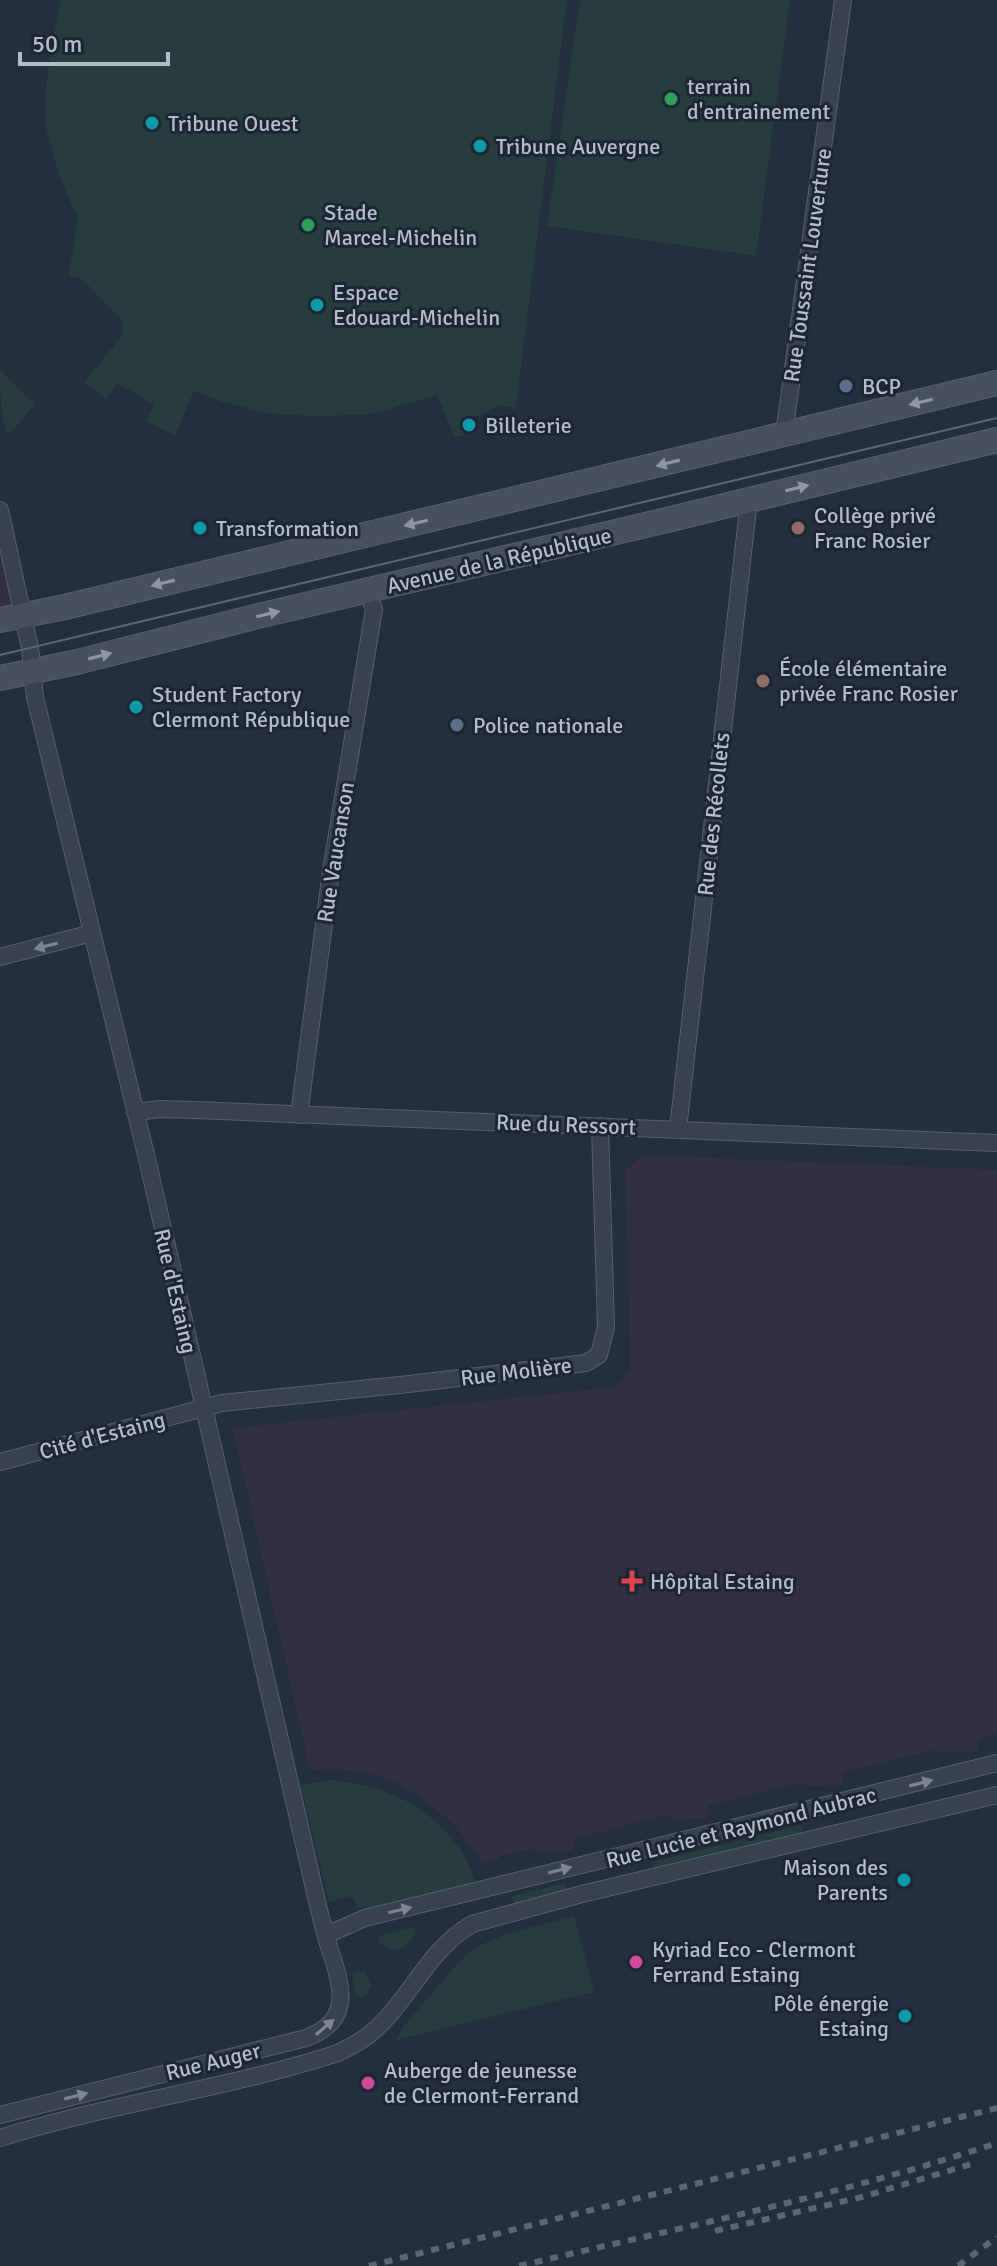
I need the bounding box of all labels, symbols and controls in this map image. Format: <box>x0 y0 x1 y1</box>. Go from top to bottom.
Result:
scale bar <box>20 16 168 66</box>
text: 50 m <box>32 29 82 59</box>
place label: terrain d'entrainement <box>687 73 831 125</box>
marker: terrain d'entrainement <box>662 90 680 108</box>
place label: Tribune Ouest <box>168 110 299 137</box>
marker: Tribune Ouest <box>143 114 161 132</box>
place label: Tribune Auvergne <box>496 133 660 160</box>
marker: Tribune Auvergne <box>471 137 489 155</box>
street label: Rue Toussaint Louverture <box>778 146 837 384</box>
place label: Stade Marcel-Michelin <box>324 199 477 251</box>
marker: Stade Marcel-Michelin <box>299 216 317 234</box>
place label: Espace Edouard-Michelin <box>333 279 500 331</box>
marker: Espace Edouard-Michelin <box>308 296 326 314</box>
place label: BCP <box>862 373 901 400</box>
marker: BCP <box>837 377 855 395</box>
one-way arrow <box>909 396 934 408</box>
place label: Billeterie <box>485 412 572 439</box>
marker: Billeterie <box>460 416 478 434</box>
one-way arrow <box>656 457 681 469</box>
one-way arrow <box>785 481 810 494</box>
place label: Collège privé Franc Rosier <box>814 502 936 554</box>
place label: Transformation <box>216 515 359 542</box>
one-way arrow <box>403 517 428 530</box>
marker: Transformation <box>191 519 209 537</box>
marker: Collège privé Franc Rosier <box>789 519 807 537</box>
street label: Avenue de la République <box>384 521 614 599</box>
one-way arrow <box>150 577 175 590</box>
one-way arrow <box>256 607 281 619</box>
one-way arrow <box>87 649 112 661</box>
place label: École élémentaire privée Franc Rosier <box>779 655 958 707</box>
marker: École élémentaire privée Franc Rosier <box>754 672 772 690</box>
place label: Student Factory Clermont République <box>152 681 350 733</box>
marker: Student Factory Clermont République <box>127 698 145 716</box>
place label: Police nationale <box>473 712 623 739</box>
marker: Police nationale <box>448 716 466 734</box>
street label: Rue des Récollets <box>691 731 736 897</box>
street label: Rue Vaucanson <box>311 780 360 924</box>
one-way arrow <box>34 940 59 953</box>
street label: Rue du Ressort <box>496 1109 637 1140</box>
street label: Rue d'Estaing <box>148 1226 203 1356</box>
street label: Rue Molière <box>459 1351 573 1392</box>
street label: Cité d'Estaing <box>36 1406 168 1465</box>
place label: Hôpital Estaing <box>650 1568 795 1595</box>
marker: Hôpital Estaing <box>621 1570 643 1592</box>
one-way arrow <box>909 1777 934 1789</box>
street label: Rue Lucie et Raymond Aubrac <box>603 1781 879 1874</box>
place label: Maison des Parents <box>783 1854 888 1906</box>
one-way arrow <box>547 1864 572 1876</box>
marker: Maison des Parents <box>895 1871 913 1889</box>
one-way arrow <box>387 1904 412 1916</box>
place label: Kyriad Eco - Clermont Ferrand Estaing <box>652 1936 856 1988</box>
marker: Kyriad Eco - Clermont Ferrand Estaing <box>627 1953 645 1971</box>
place label: Pôle énergie Estaing <box>773 1990 889 2042</box>
marker: Pôle énergie Estaing <box>896 2007 914 2025</box>
one-way arrow <box>314 2018 335 2035</box>
street label: Rue Auger <box>163 2037 263 2086</box>
place label: Auberge de jeunesse de Clermont-Ferrand <box>384 2057 579 2109</box>
marker: Auberge de jeunesse de Clermont-Ferrand <box>359 2074 377 2092</box>
one-way arrow <box>63 2089 88 2101</box>

